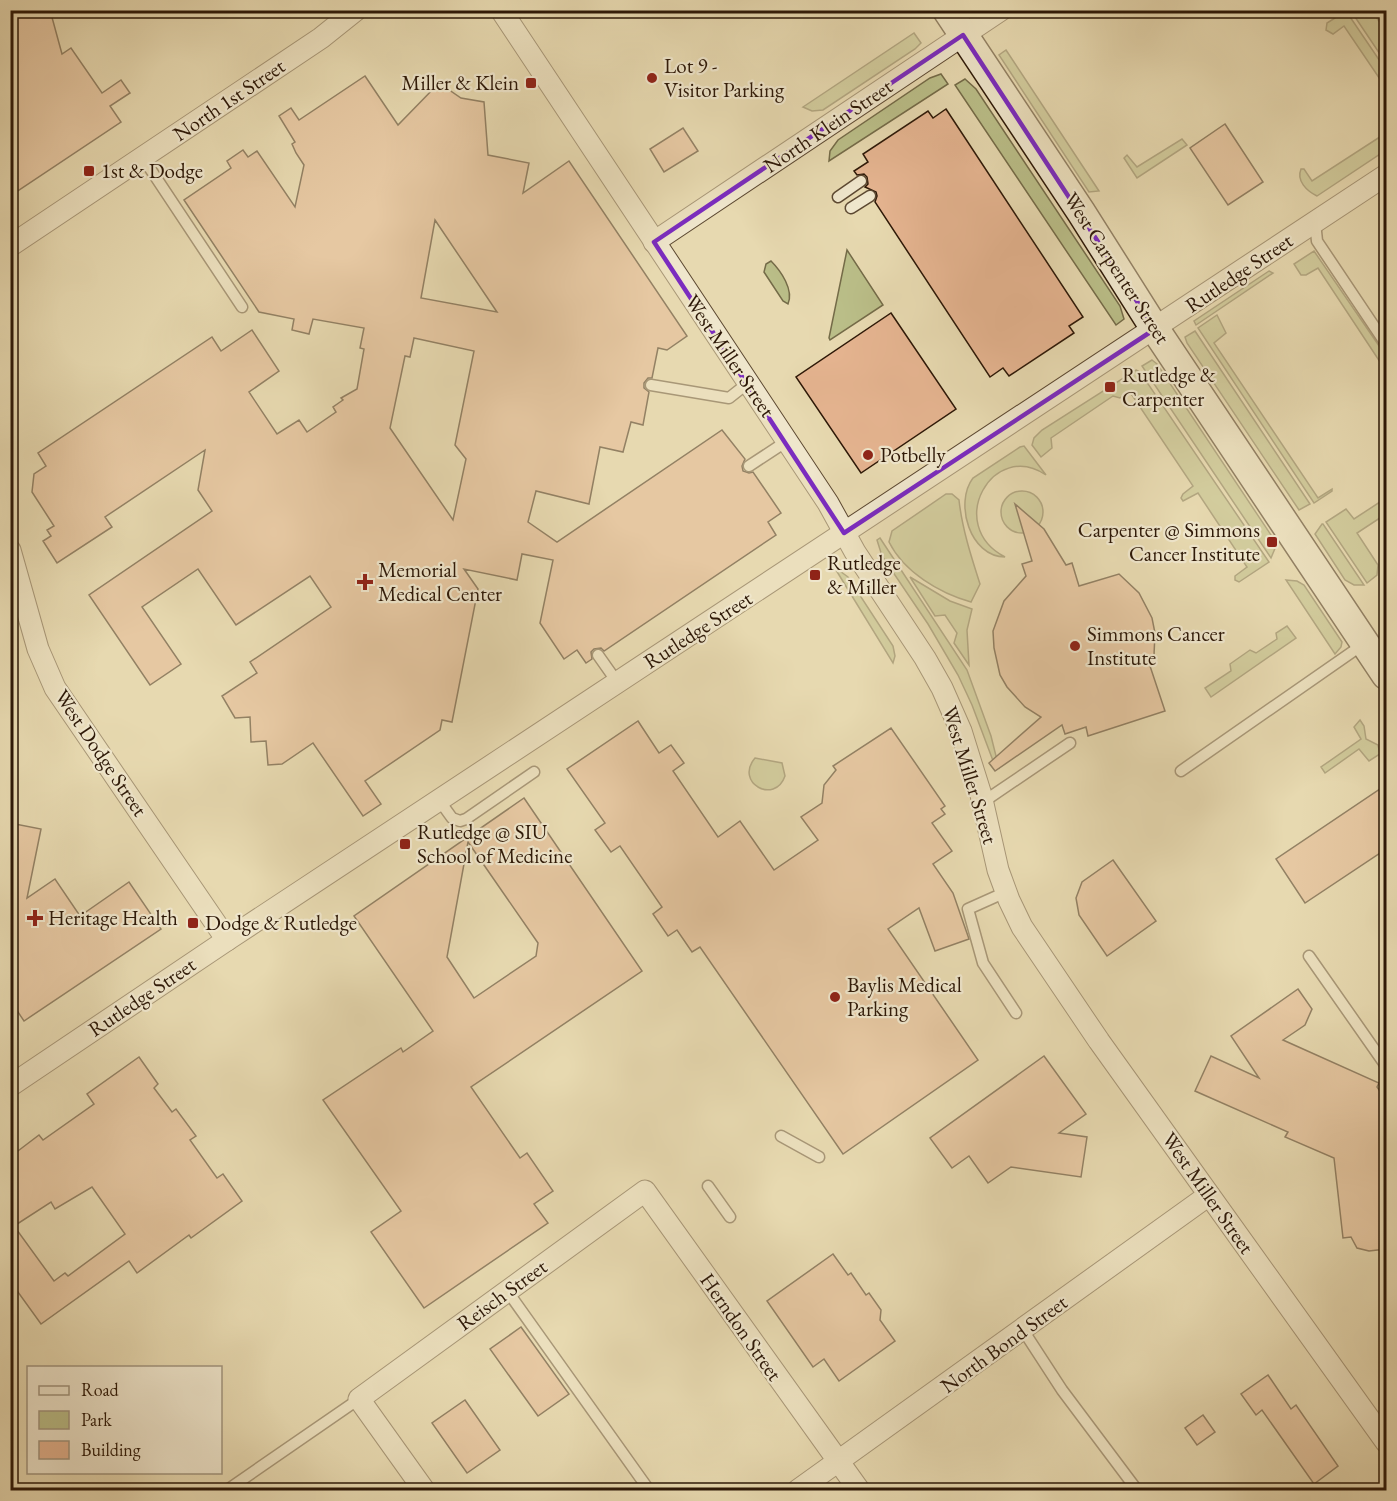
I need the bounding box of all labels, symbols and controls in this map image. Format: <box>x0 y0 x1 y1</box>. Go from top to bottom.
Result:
street label: North 1st Street <box>168 52 290 147</box>
place label: Lot 9 - Visitor Parking <box>664 52 785 103</box>
place label: Miller & Klein <box>402 69 519 96</box>
marker: Lot 9 - Visitor Parking <box>645 71 659 85</box>
street label: North Klein Street <box>758 72 898 179</box>
marker: Miller & Klein <box>524 76 538 90</box>
place label: 1st & Dodge <box>101 157 203 184</box>
marker: 1st & Dodge <box>82 164 96 178</box>
street label: West Carpenter Street <box>1058 187 1177 349</box>
street label: Rutledge Street <box>1180 227 1298 318</box>
street label: West Miller Street <box>679 289 782 423</box>
place label: Rutledge & Carpenter <box>1122 361 1216 412</box>
marker: Rutledge & Carpenter <box>1103 380 1117 394</box>
place label: Potbelly <box>880 441 947 468</box>
marker: Potbelly <box>861 448 875 462</box>
place label: Carpenter @ Simmons Cancer Institute <box>1078 516 1260 567</box>
marker: Carpenter @ Simmons Cancer Institute <box>1265 535 1279 549</box>
place label: Rutledge & Miller <box>827 549 901 600</box>
place label: Memorial Medical Center <box>378 556 502 607</box>
marker: Rutledge & Miller <box>808 568 822 582</box>
marker: Memorial Medical Center <box>356 573 374 591</box>
street label: Rutledge Street <box>638 584 757 675</box>
place label: Simmons Cancer Institute <box>1087 620 1225 671</box>
marker: Simmons Cancer Institute <box>1068 639 1082 653</box>
street label: West Dodge Street <box>49 684 154 822</box>
street label: West Miller Street <box>937 703 1004 847</box>
place label: Rutledge @ SIU School of Medicine <box>417 818 572 869</box>
marker: Rutledge @ SIU School of Medicine <box>398 837 412 851</box>
place label: Heritage Health <box>48 904 178 931</box>
marker: Heritage Health <box>26 909 44 927</box>
place label: Dodge & Rutledge <box>205 909 357 936</box>
marker: Dodge & Rutledge <box>186 916 200 930</box>
street label: Rutledge Street <box>83 951 201 1042</box>
place label: Baylis Medical Parking <box>847 971 962 1022</box>
marker: Baylis Medical Parking <box>828 990 842 1004</box>
street label: West Miller Street <box>1156 1127 1261 1259</box>
street label: Reisch Street <box>451 1253 552 1336</box>
street label: Herndon Street <box>694 1267 789 1386</box>
street label: North Bond Street <box>935 1288 1073 1399</box>
legend <box>27 1366 222 1474</box>
text: Road <box>81 1378 120 1401</box>
text: Park <box>81 1408 112 1431</box>
text: Building <box>81 1438 141 1461</box>

